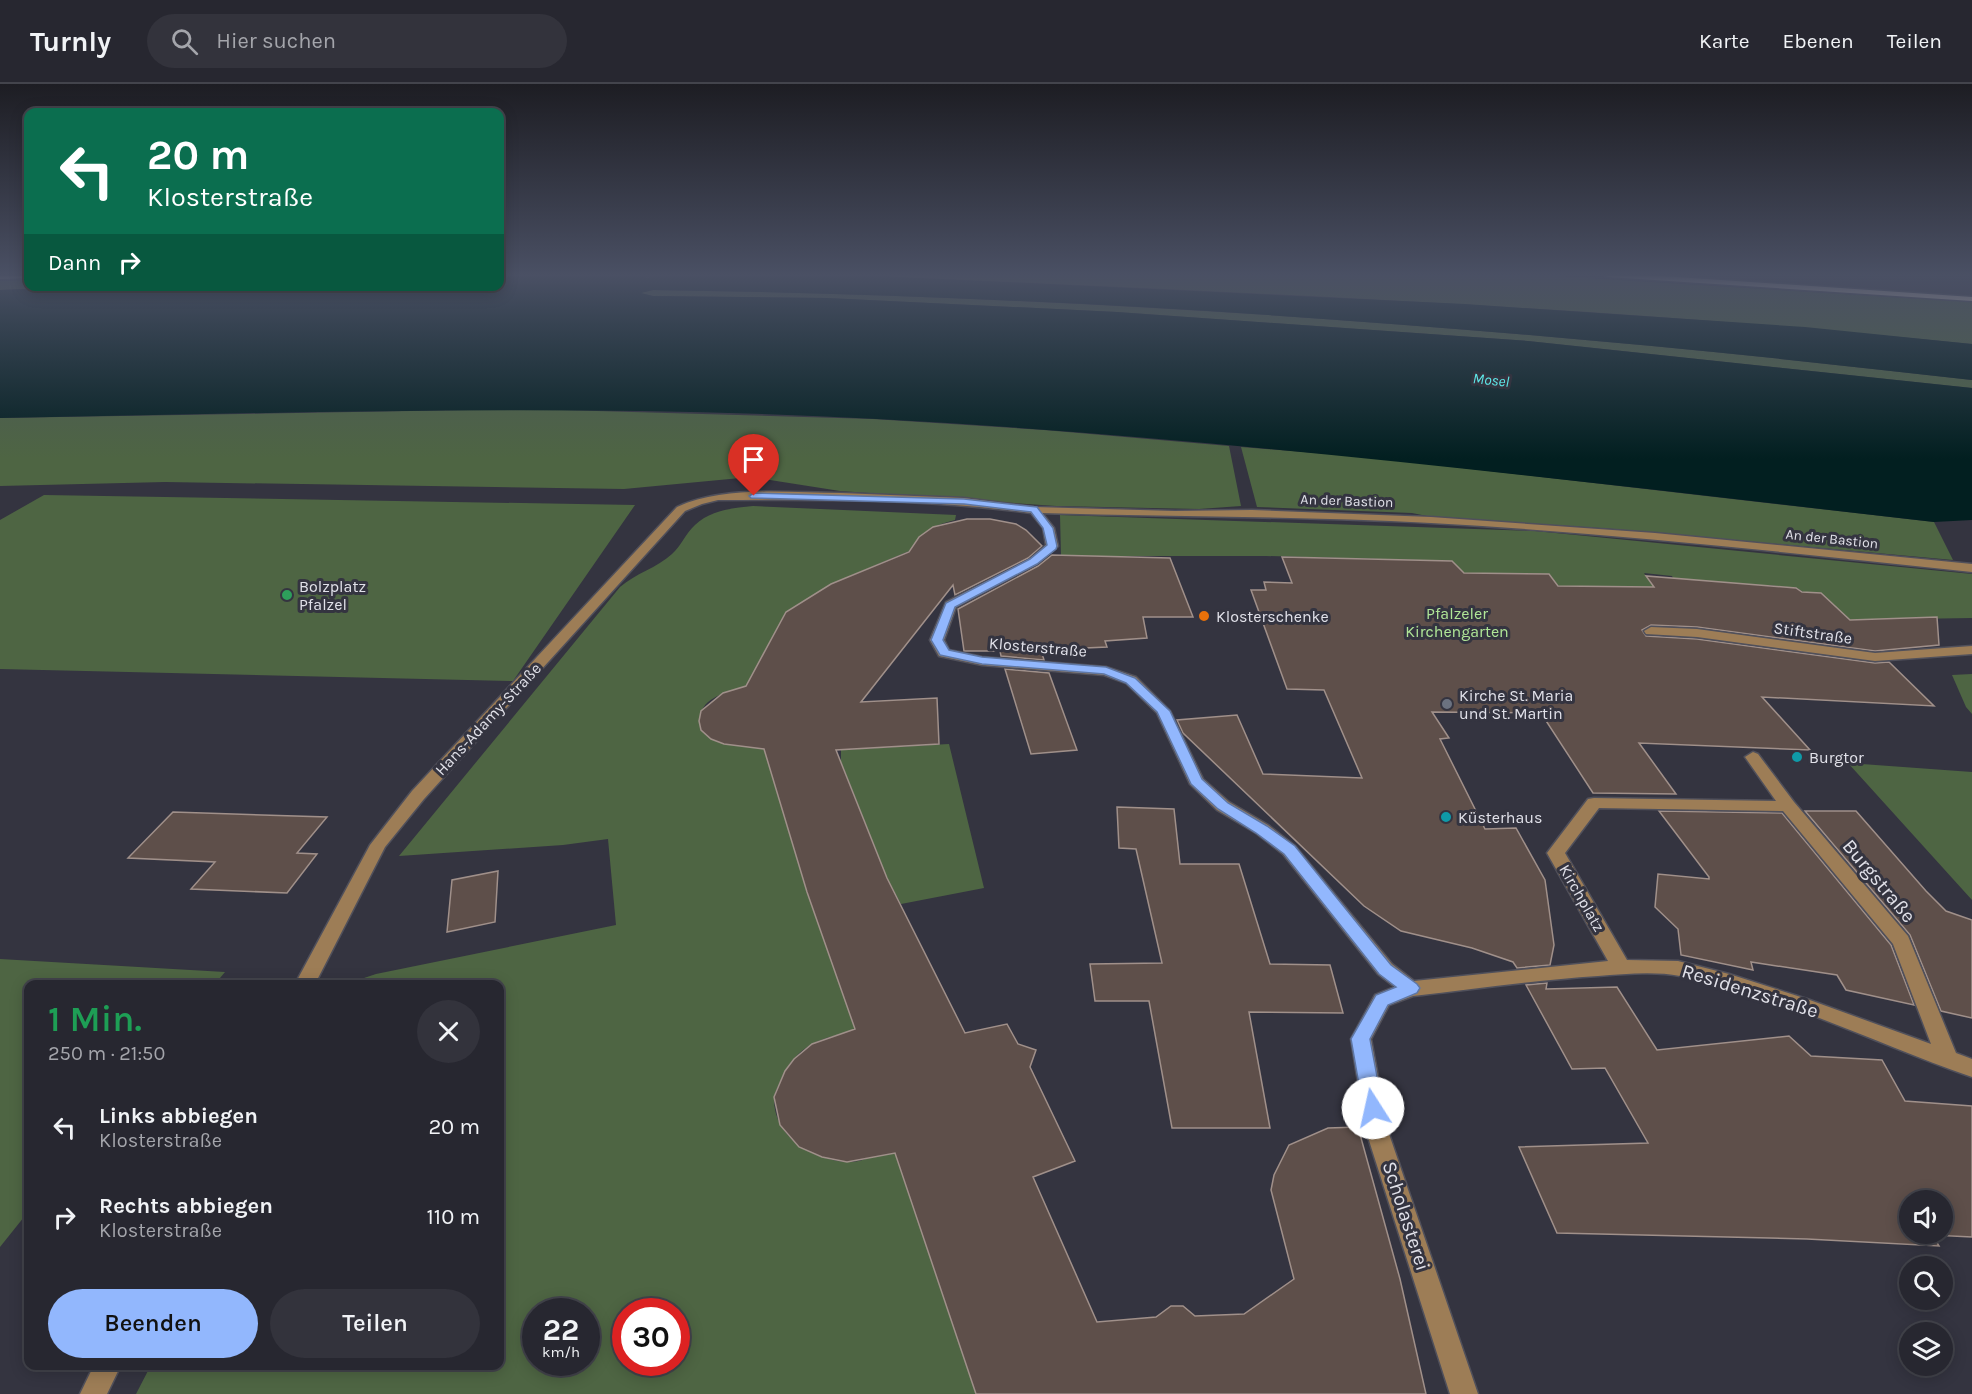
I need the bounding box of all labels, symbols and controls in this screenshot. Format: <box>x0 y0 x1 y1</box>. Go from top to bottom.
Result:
search box <box>147 14 567 68</box>
text: Turnly <box>30 25 111 58</box>
icon: search <box>168 25 201 58</box>
text: Hier suchen <box>216 28 336 54</box>
text: Karte <box>1699 29 1750 53</box>
text: Ebenen <box>1783 29 1854 53</box>
text: Teilen <box>1887 29 1942 53</box>
text: 20 m <box>147 130 249 180</box>
icon: left <box>48 132 126 210</box>
text: Klosterstraße <box>147 181 313 213</box>
icon: right <box>113 246 146 279</box>
text: Dann <box>48 250 101 276</box>
water label: Mosel <box>1472 369 1510 391</box>
pin <box>728 434 779 496</box>
icon: arrive <box>737 443 770 476</box>
street label: An der Bastion <box>1300 491 1394 511</box>
street label: An der Bastion <box>1785 526 1879 552</box>
place label: Bolzplatz Pfalzel <box>299 577 366 614</box>
marker: Bolzplatz Pfalzel <box>280 588 294 602</box>
park label: Pfalzeler Kirchengarten <box>1405 604 1509 641</box>
place label: Klosterschenke <box>1216 607 1329 626</box>
marker: Klosterschenke <box>1197 609 1211 623</box>
street label: Stiftstraße <box>1773 618 1853 648</box>
street label: Klosterstraße <box>988 633 1088 661</box>
street label: Hans-Adamy-Straße <box>431 659 545 779</box>
place label: Kirche St. Maria und St. Martin <box>1459 686 1573 723</box>
marker: Kirche St. Maria und St. Martin <box>1440 697 1454 711</box>
place label: Burgtor <box>1809 748 1864 767</box>
marker: Burgtor <box>1790 750 1804 764</box>
place label: Küsterhaus <box>1458 808 1542 827</box>
marker: Küsterhaus <box>1439 810 1453 824</box>
street label: Burgstraße <box>1838 835 1920 927</box>
street label: Kirchplatz <box>1555 861 1609 935</box>
street label: Residenzstraße <box>1679 959 1821 1023</box>
text: 1 Min. <box>48 998 142 1040</box>
button: close <box>417 1000 480 1063</box>
text: 250 m · 21:50 <box>48 1042 165 1065</box>
position arrow <box>1341 1076 1405 1140</box>
text: Links abbiegen <box>99 1103 258 1129</box>
icon: left <box>48 1111 81 1144</box>
text: 20 m <box>428 1114 480 1140</box>
text: Klosterstraße <box>99 1129 222 1152</box>
street label: Scholasterei <box>1377 1158 1435 1274</box>
map controls <box>1899 1190 1953 1376</box>
button: sound <box>1899 1190 1953 1244</box>
text: Rechts abbiegen <box>99 1193 273 1219</box>
icon: right <box>48 1201 81 1234</box>
text: 110 m <box>427 1204 480 1230</box>
text: Klosterstraße <box>99 1219 222 1242</box>
button: search <box>1899 1256 1953 1310</box>
button: Beenden <box>48 1289 258 1358</box>
button: Teilen <box>270 1289 480 1358</box>
speed limit sign: 30 <box>612 1298 690 1376</box>
text: 22 <box>543 1312 579 1348</box>
button: layers <box>1899 1322 1953 1376</box>
text: km/h <box>542 1343 580 1361</box>

